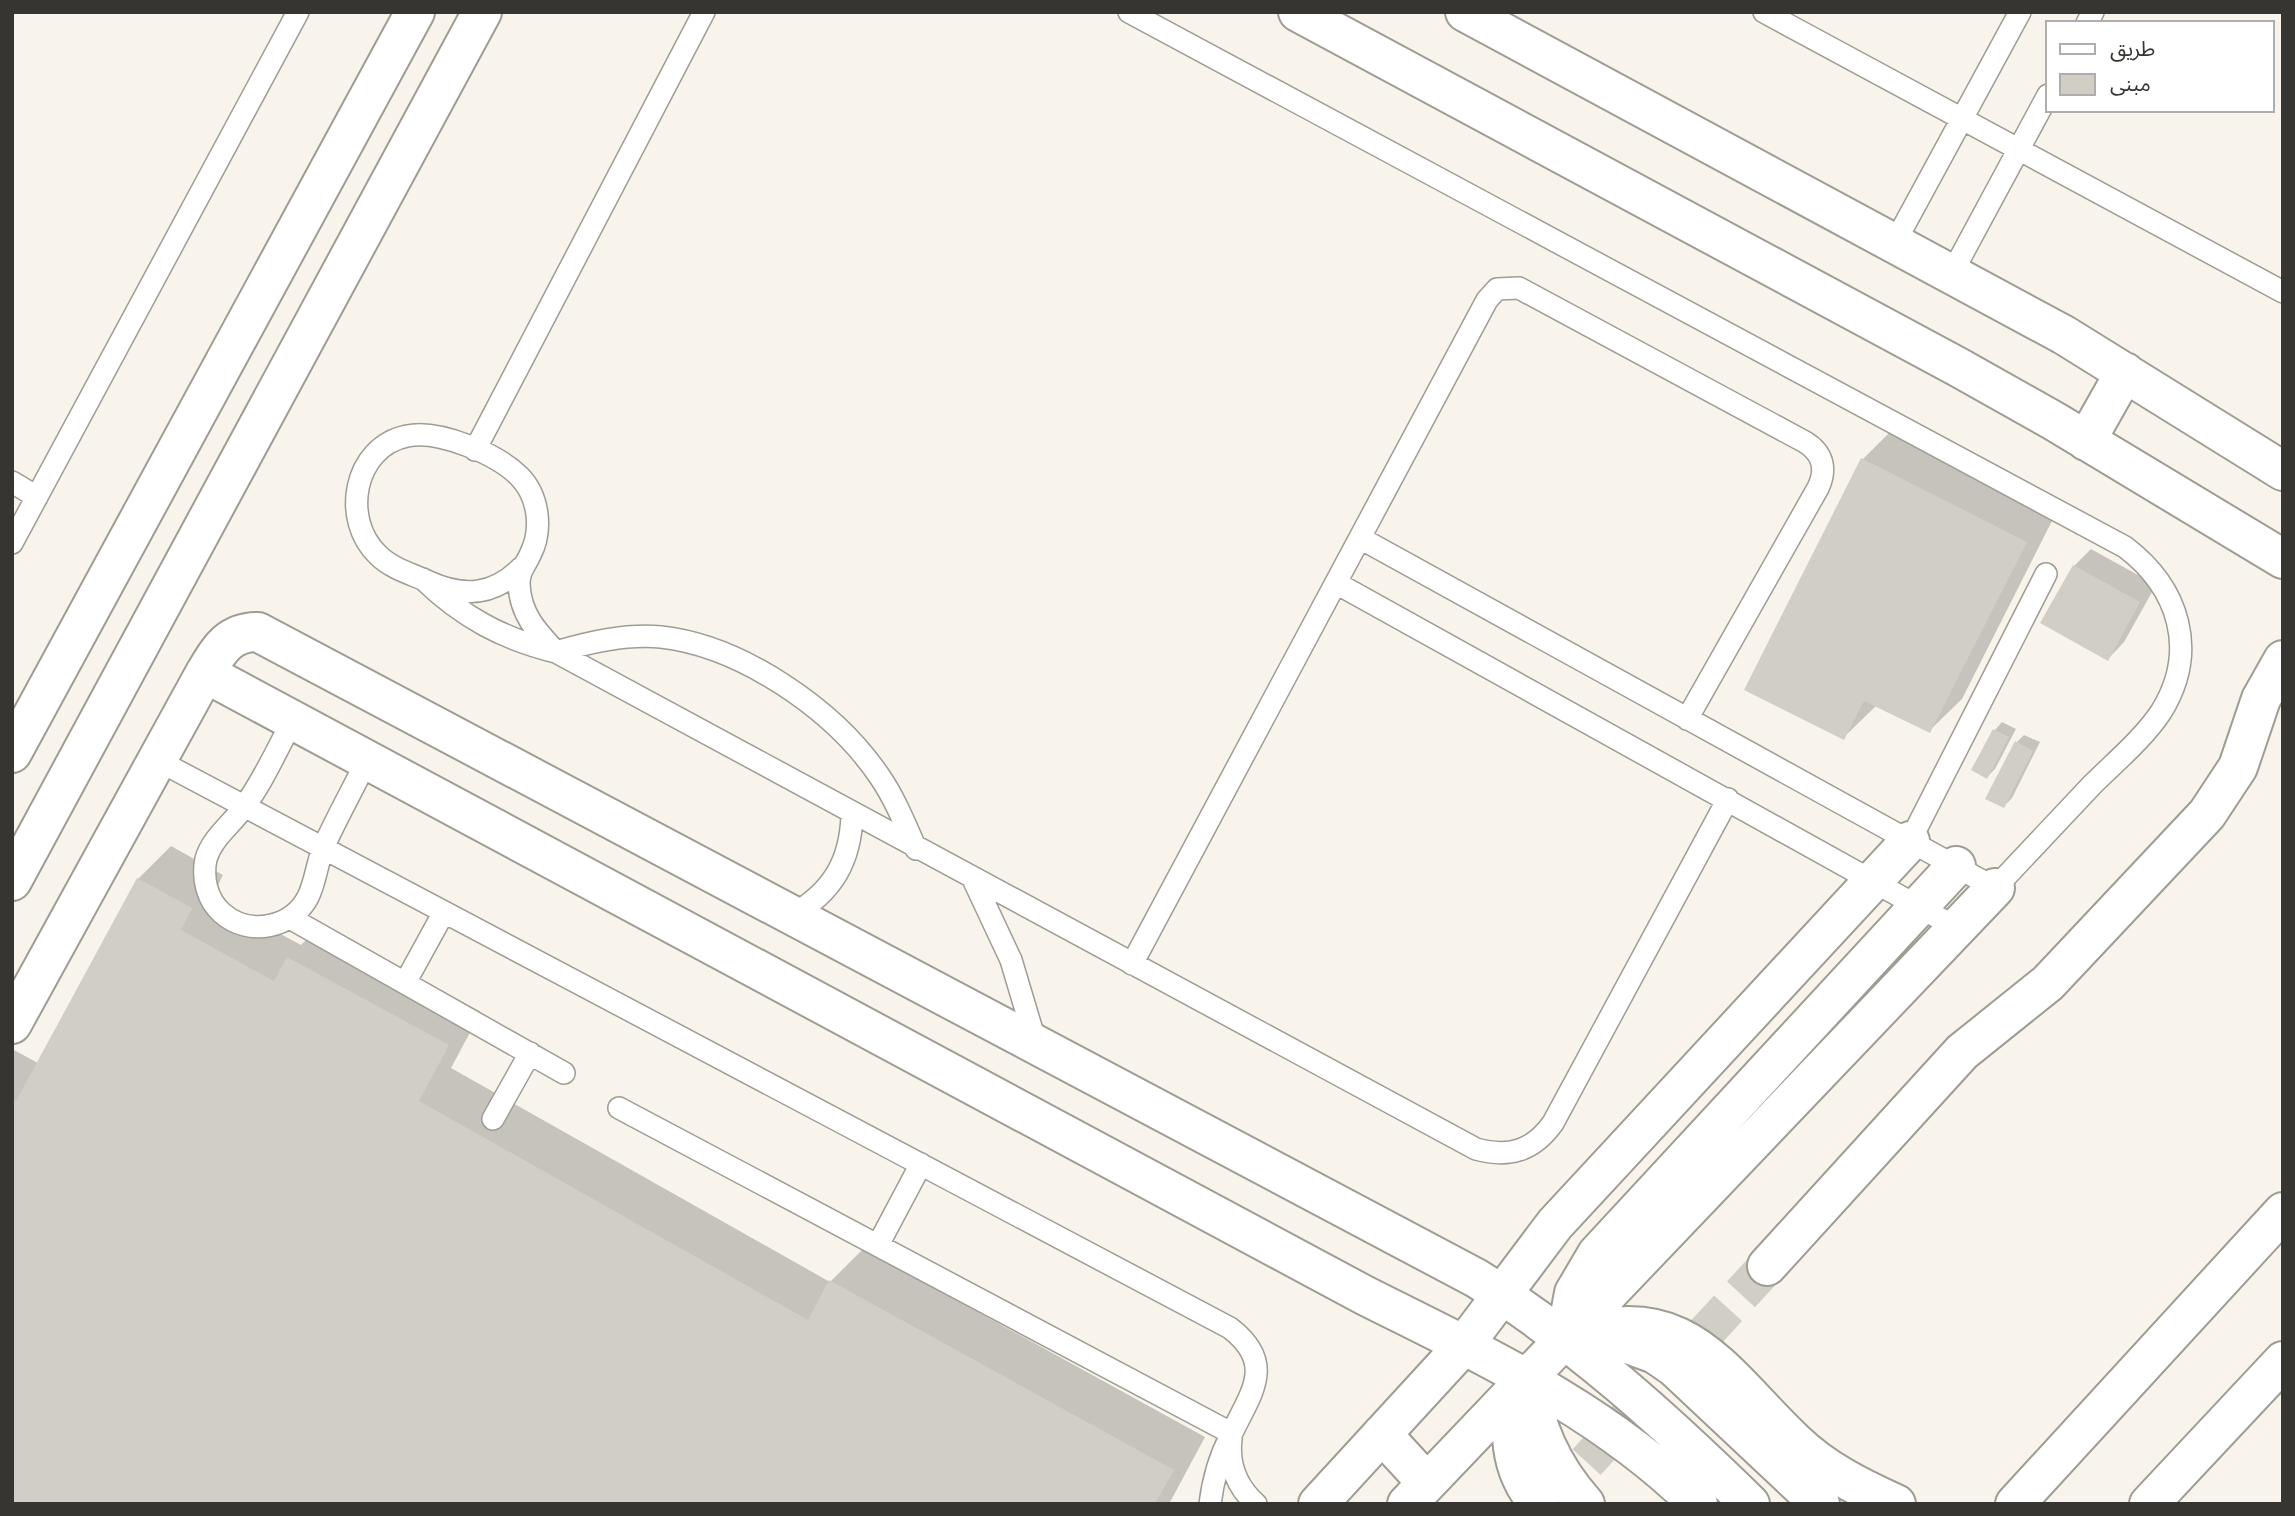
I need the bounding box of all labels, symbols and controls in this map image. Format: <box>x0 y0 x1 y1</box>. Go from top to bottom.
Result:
legend <box>2046 21 2274 112</box>
text: طريق <box>2110 31 2155 62</box>
text: مبنى <box>2110 66 2151 97</box>

